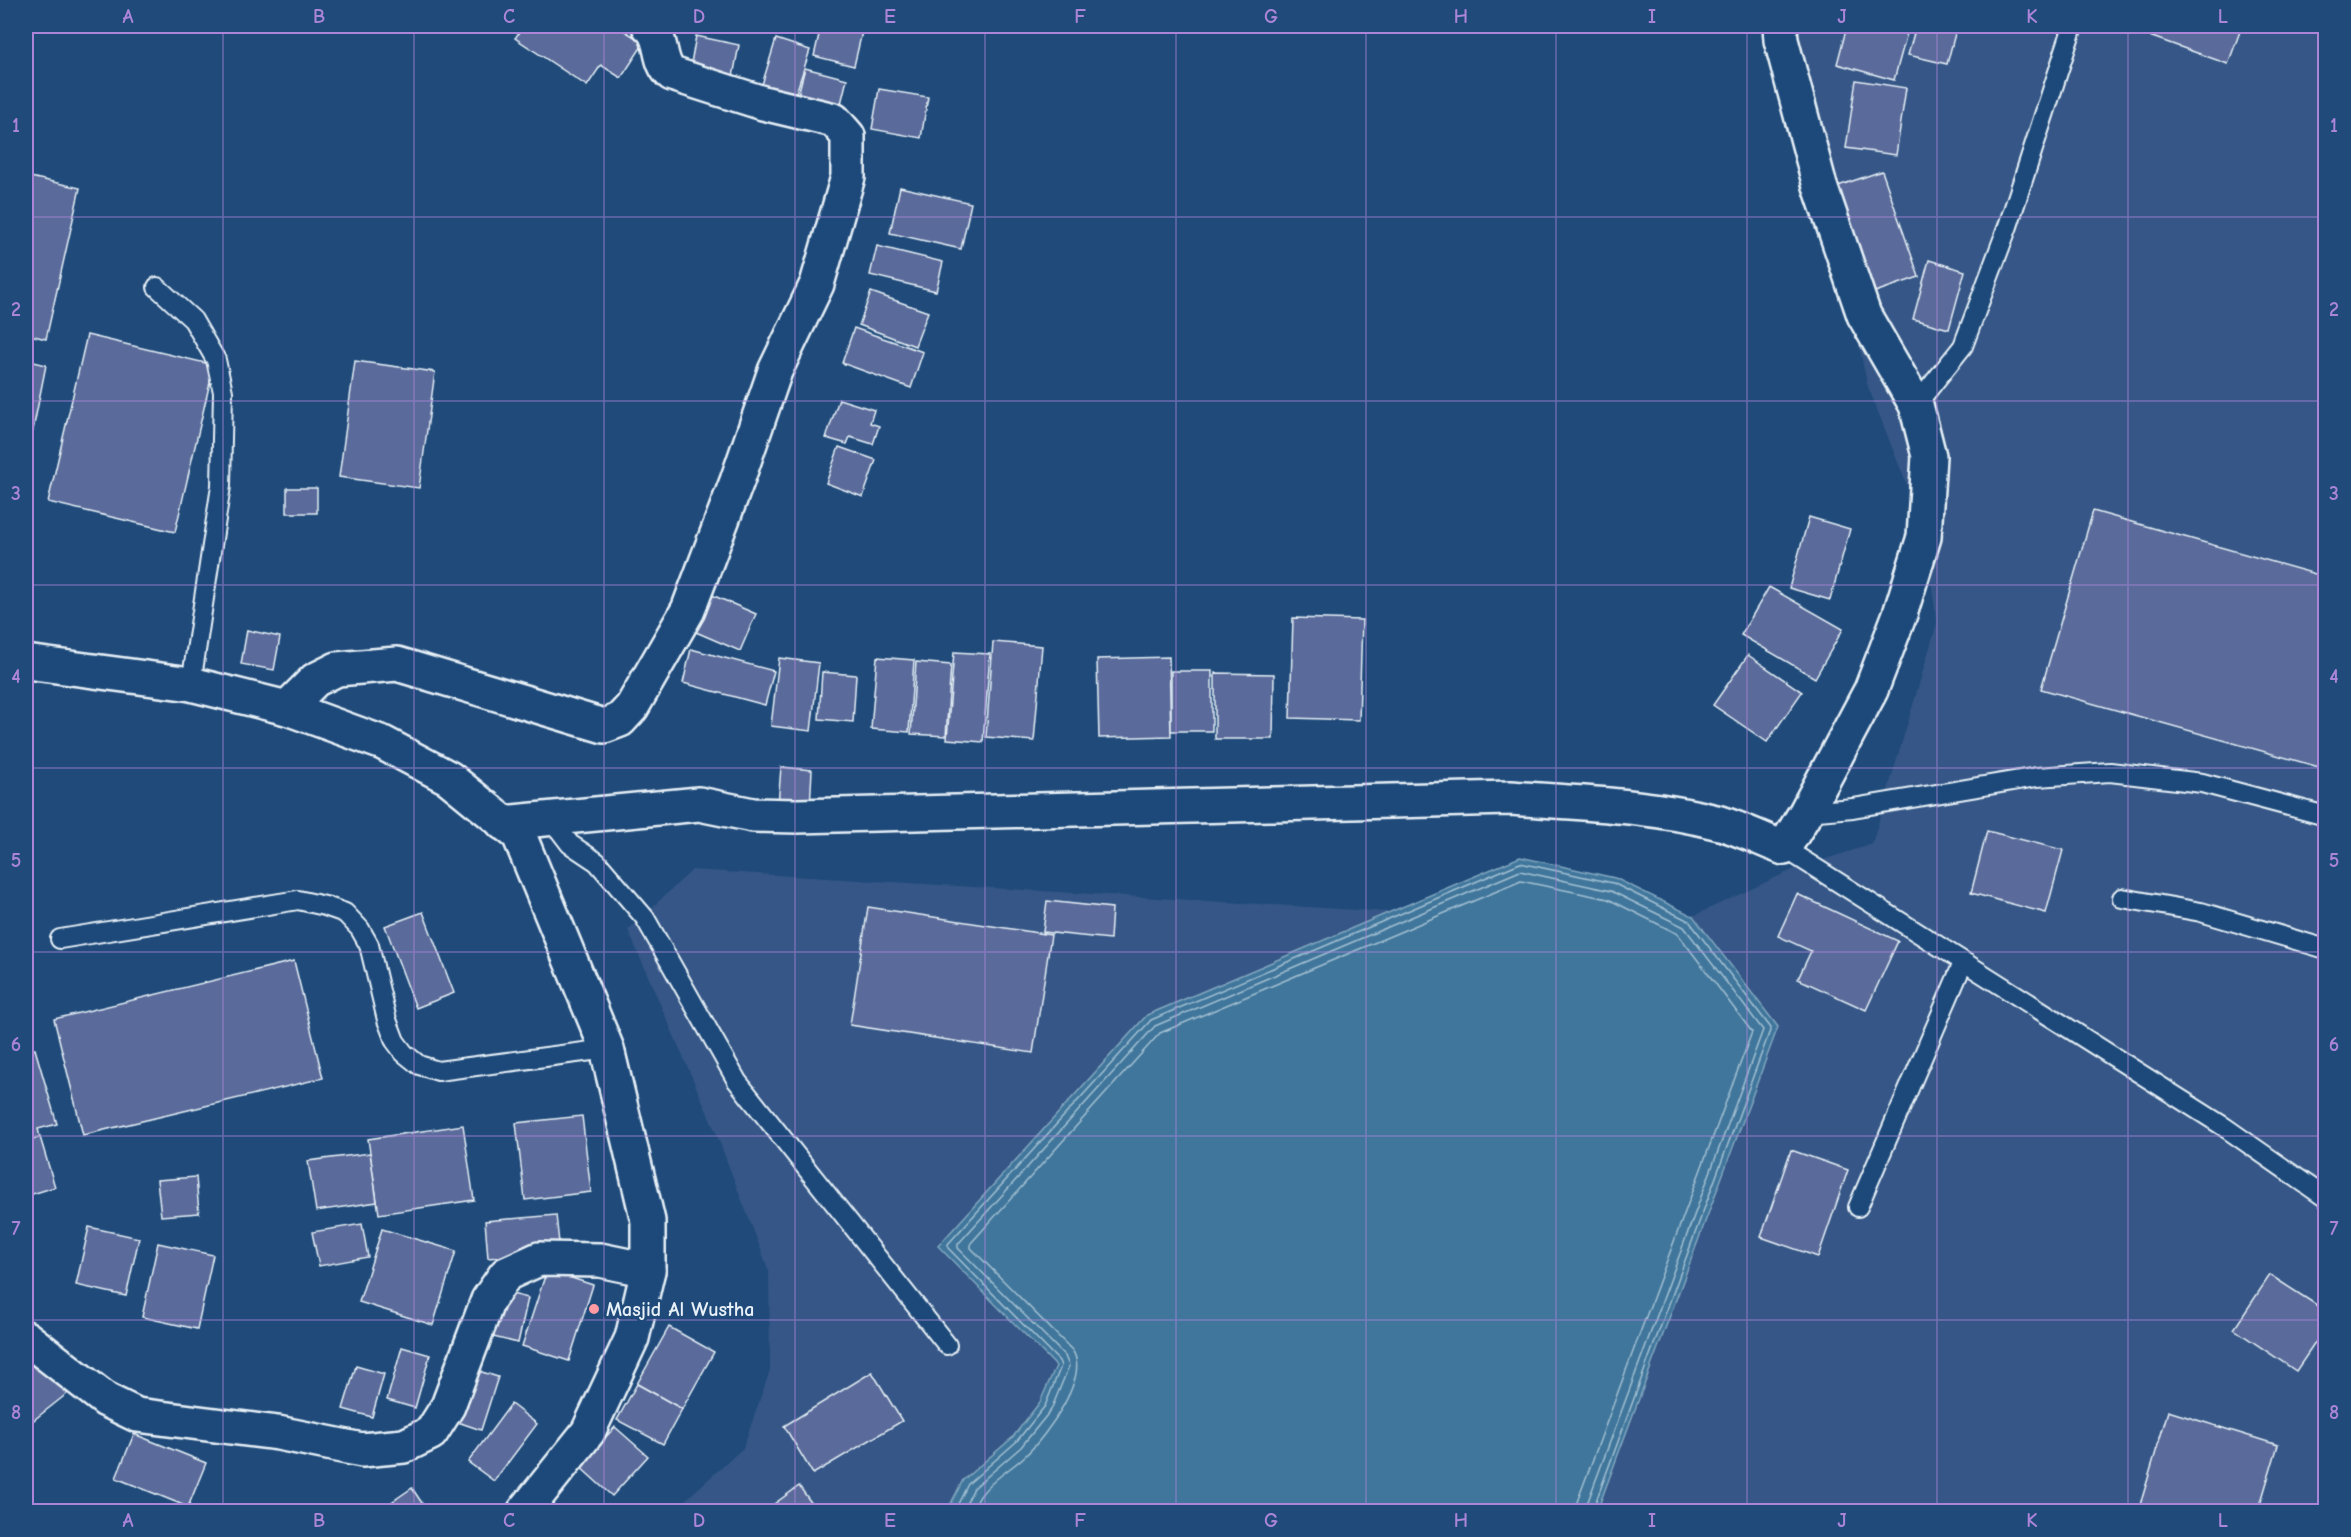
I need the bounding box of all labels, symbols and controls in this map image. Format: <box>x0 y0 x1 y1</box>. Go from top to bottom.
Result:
text: A <box>122 5 134 28</box>
text: B <box>313 5 325 28</box>
text: C <box>503 5 515 28</box>
text: D <box>693 5 705 28</box>
text: E <box>884 5 896 28</box>
text: F <box>1074 5 1086 28</box>
text: G <box>1264 5 1278 28</box>
text: H <box>1454 5 1468 28</box>
text: I <box>1648 5 1656 28</box>
text: J <box>1837 5 1847 28</box>
text: K <box>2026 5 2038 28</box>
text: L <box>2218 5 2228 28</box>
text: 1 <box>12 114 20 137</box>
text: 1 <box>2330 114 2338 137</box>
text: 2 <box>11 298 21 321</box>
text: 2 <box>2329 298 2339 321</box>
text: 3 <box>11 482 21 505</box>
text: 3 <box>2329 482 2339 505</box>
text: 4 <box>11 665 21 688</box>
text: 4 <box>2329 665 2339 688</box>
text: 5 <box>11 849 21 872</box>
text: 5 <box>2329 849 2339 872</box>
text: 6 <box>11 1033 21 1056</box>
text: 6 <box>2329 1033 2339 1056</box>
text: 7 <box>12 1217 21 1240</box>
text: 7 <box>2330 1217 2339 1240</box>
place label: Masjid Al Wustha <box>606 1298 754 1321</box>
marker: Masjid Al Wustha <box>587 1302 601 1316</box>
text: 8 <box>11 1401 21 1424</box>
text: 8 <box>2329 1401 2339 1424</box>
text: A <box>122 1509 134 1532</box>
text: B <box>313 1509 325 1532</box>
text: C <box>503 1509 515 1532</box>
text: D <box>693 1509 705 1532</box>
text: E <box>884 1509 896 1532</box>
text: F <box>1074 1509 1086 1532</box>
text: G <box>1264 1509 1278 1532</box>
text: H <box>1454 1509 1468 1532</box>
text: I <box>1648 1509 1656 1532</box>
text: J <box>1837 1509 1847 1532</box>
text: K <box>2026 1509 2038 1532</box>
text: L <box>2218 1509 2228 1532</box>

